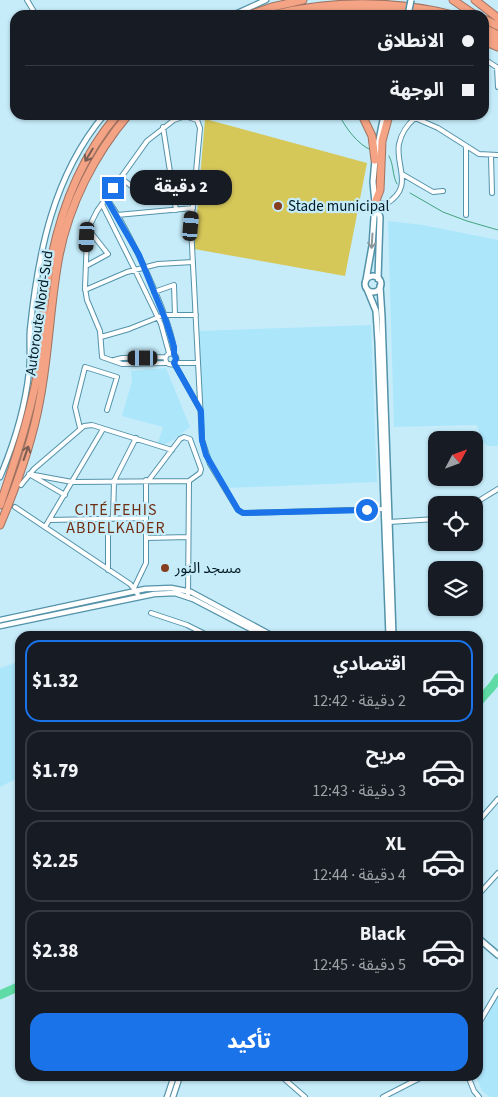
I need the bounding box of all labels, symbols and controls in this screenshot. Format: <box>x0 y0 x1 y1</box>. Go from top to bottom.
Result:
text: الانطلاق <box>378 28 444 55</box>
text: الوجهة <box>390 77 444 104</box>
one-way arrow <box>84 147 94 161</box>
callout: 2 دقيقة <box>130 170 233 206</box>
text: 2 دقيقة <box>154 176 208 198</box>
route end <box>102 177 124 199</box>
place label: Stade municipal <box>288 196 389 217</box>
marker: Stade municipal <box>272 200 284 212</box>
car <box>182 210 199 242</box>
car <box>78 222 95 252</box>
one-way arrow <box>367 233 376 249</box>
street label: Autoroute Nord-Sud <box>20 249 59 377</box>
car <box>128 351 158 366</box>
north arrow <box>428 431 482 486</box>
map controls <box>428 431 483 616</box>
one-way arrow <box>22 446 31 461</box>
button: locate <box>428 496 483 551</box>
district label: CITÉ FEHIS ABDELKADER <box>66 499 166 539</box>
route start <box>356 499 378 521</box>
place label: مسجد النور <box>174 558 241 579</box>
button: layers <box>428 561 483 616</box>
marker: مسجد النور <box>159 562 171 574</box>
text: اقتصادي <box>333 651 406 678</box>
icon: car <box>421 659 466 704</box>
text: $1.32 <box>32 668 78 695</box>
text: 2 دقيقة · 12:42 <box>312 690 406 712</box>
text: مريح <box>366 741 406 768</box>
icon: car <box>421 749 466 794</box>
text: $1.79 <box>32 758 78 785</box>
text: 3 دقيقة · 12:43 <box>312 780 406 802</box>
text: XL <box>385 831 406 858</box>
icon: car <box>421 839 466 884</box>
text: $2.25 <box>32 848 78 875</box>
text: 4 دقيقة · 12:44 <box>312 864 406 886</box>
text: Black <box>360 921 406 948</box>
icon: car <box>421 929 466 974</box>
text: $2.38 <box>32 938 78 965</box>
text: 5 دقيقة · 12:45 <box>312 954 406 976</box>
button: تأكيد <box>30 1013 468 1071</box>

